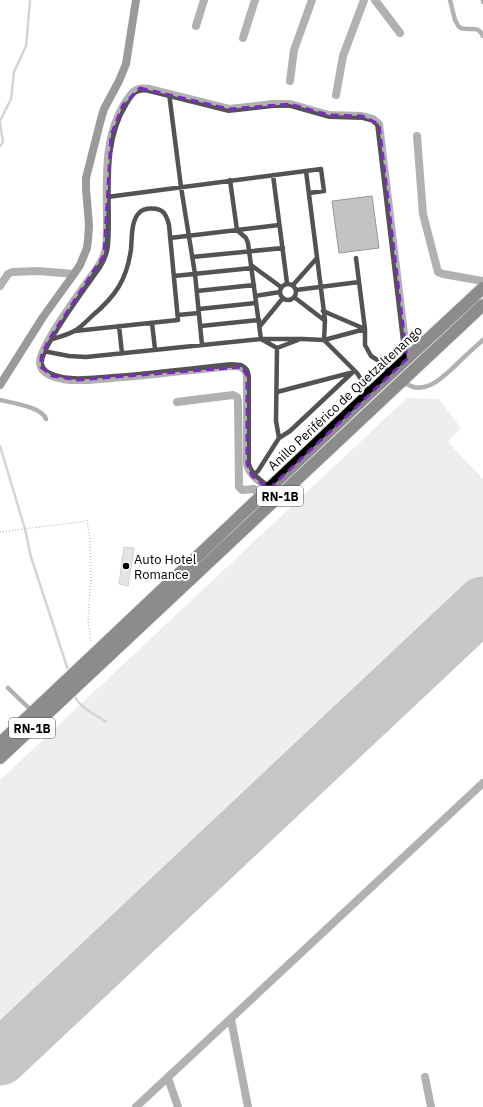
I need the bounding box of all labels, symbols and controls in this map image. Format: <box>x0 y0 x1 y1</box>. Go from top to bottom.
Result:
street label: Anillo Periférico de Quetzaltenango <box>264 322 426 474</box>
road number: RN-1B <box>257 486 303 506</box>
place label: Auto Hotel Romance <box>134 551 197 583</box>
marker: Auto Hotel Romance <box>121 561 131 571</box>
road number: RN-1B <box>9 718 55 738</box>

